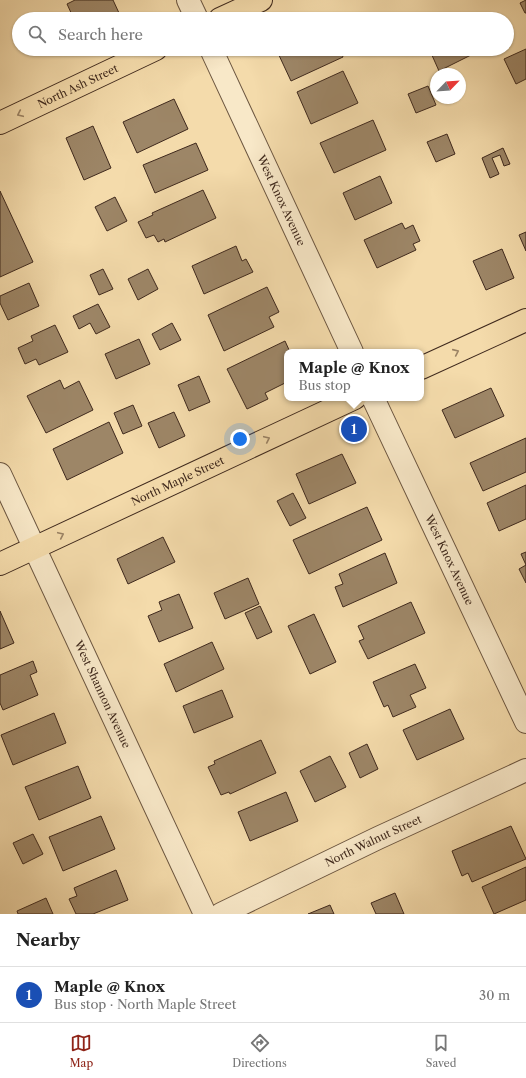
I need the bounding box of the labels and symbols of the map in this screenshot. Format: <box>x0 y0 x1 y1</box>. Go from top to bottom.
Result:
street label: North Ash Street <box>35 61 120 111</box>
north arrow <box>430 68 466 104</box>
one-way arrow <box>16 109 24 117</box>
street label: West Knox Avenue <box>254 152 309 248</box>
one-way arrow <box>452 349 460 357</box>
pin: 1 <box>341 414 367 444</box>
your location <box>230 429 250 449</box>
one-way arrow <box>263 436 271 444</box>
street label: North Maple Street <box>129 453 226 509</box>
street label: West Knox Avenue <box>422 511 477 607</box>
one-way arrow <box>56 532 64 540</box>
street label: West Shannon Avenue <box>71 637 134 750</box>
street label: North Walnut Street <box>323 812 424 870</box>

